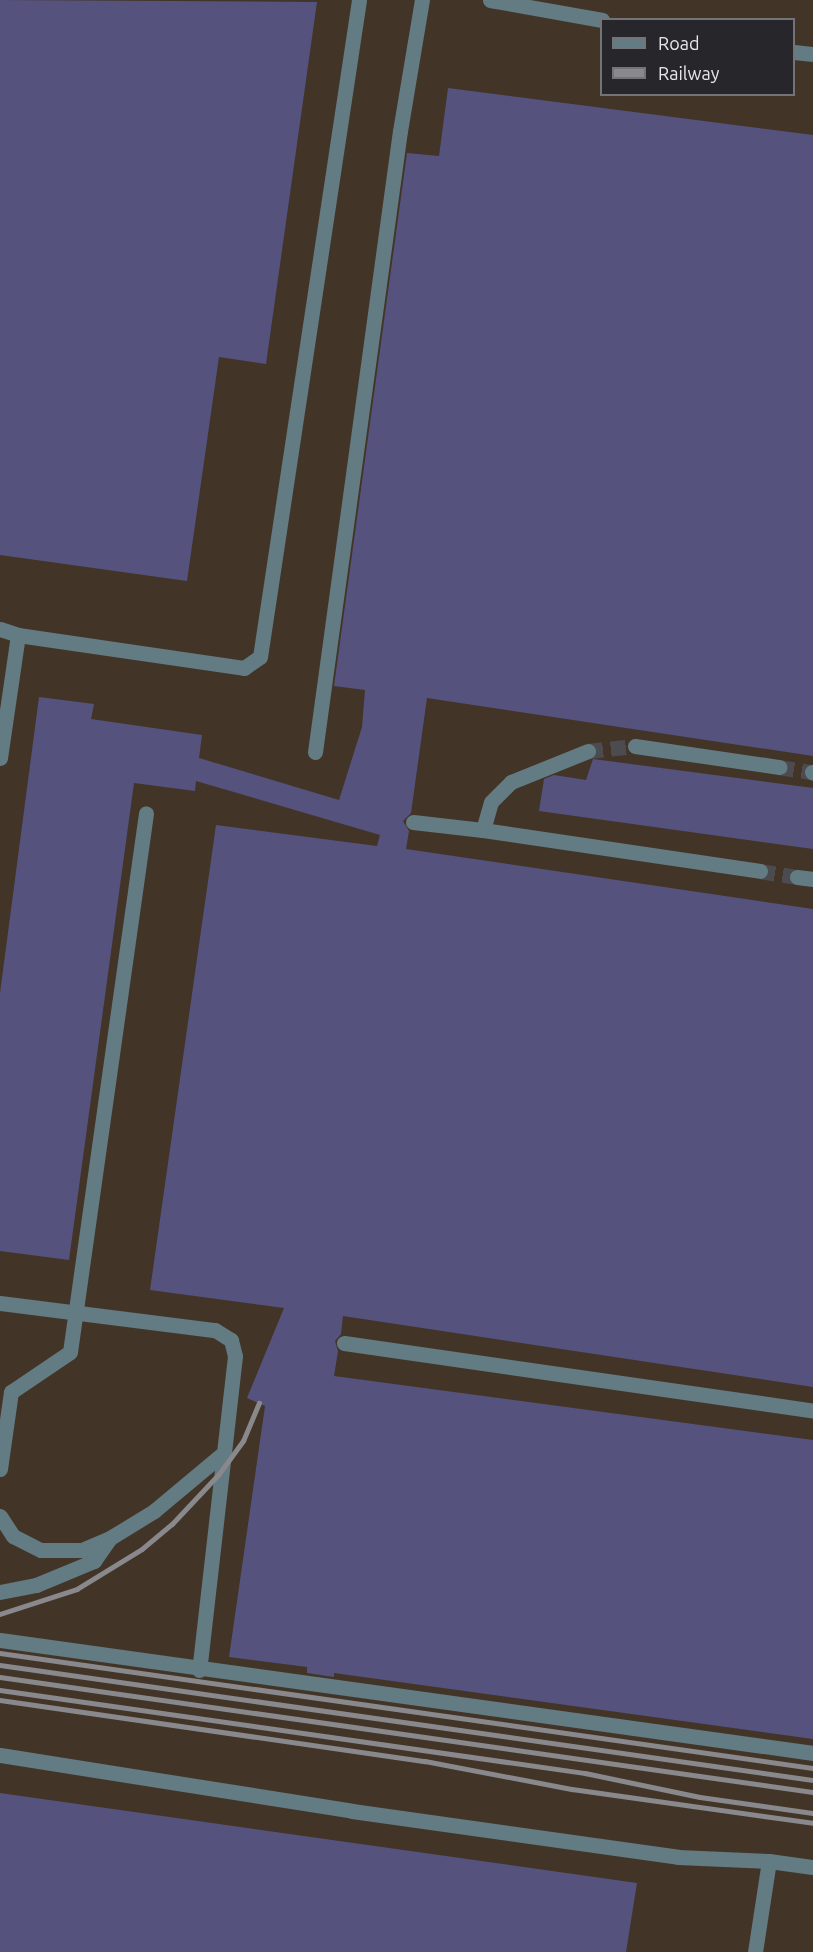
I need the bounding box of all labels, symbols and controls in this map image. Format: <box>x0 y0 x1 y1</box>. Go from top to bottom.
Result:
legend <box>600 18 795 96</box>
text: Road <box>658 33 700 53</box>
text: Railway <box>658 63 719 83</box>

